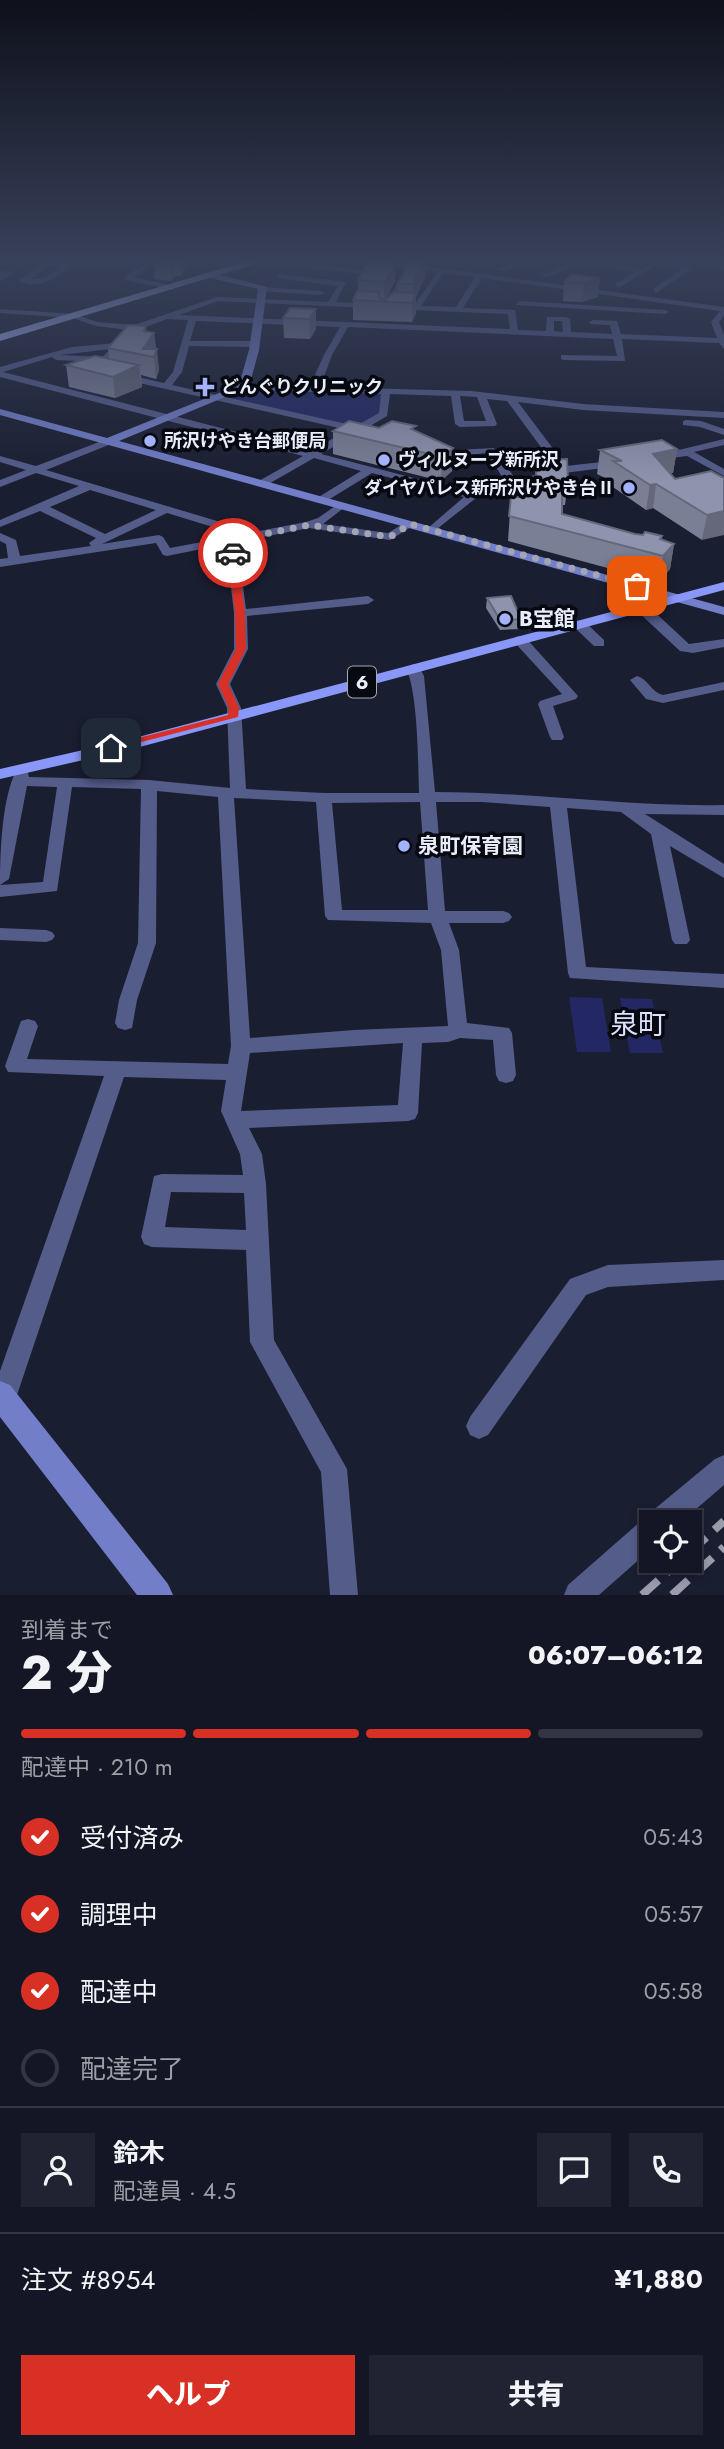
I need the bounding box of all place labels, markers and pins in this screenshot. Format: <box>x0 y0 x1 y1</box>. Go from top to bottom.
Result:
place label: どんぐりクリニック <box>221 374 383 400</box>
marker: どんぐりクリニック <box>195 377 215 397</box>
place label: 所沢けやき台郵便局 <box>164 428 326 454</box>
marker: 所沢けやき台郵便局 <box>142 433 158 449</box>
place label: ヴィルヌーブ新所沢 <box>398 447 559 473</box>
marker: ヴィルヌーブ新所沢 <box>376 452 392 468</box>
place label: ダイヤパレス新所沢けやき台Ⅱ <box>364 475 615 501</box>
marker: ダイヤパレス新所沢けやき台Ⅱ <box>621 480 637 496</box>
pin <box>607 556 667 616</box>
place label: B宝館 <box>519 604 575 634</box>
marker: B宝館 <box>497 611 513 627</box>
pin <box>81 718 141 778</box>
place label: 泉町保育園 <box>418 831 523 861</box>
marker: 泉町保育園 <box>396 838 412 854</box>

